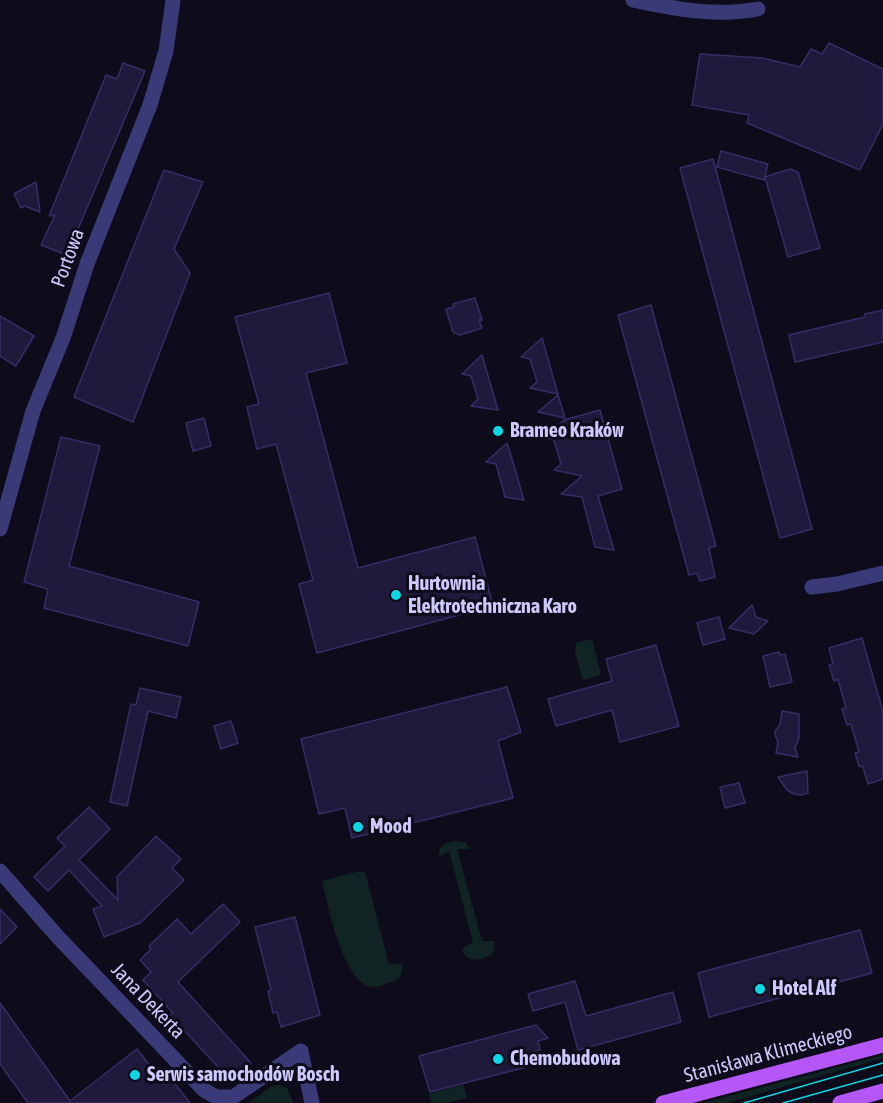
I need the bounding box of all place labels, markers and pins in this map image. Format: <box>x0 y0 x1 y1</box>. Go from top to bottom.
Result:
place label: Brameo Kraków <box>510 419 624 443</box>
marker: Brameo Kraków <box>491 424 505 438</box>
place label: Hurtownia Elektrotechniczna Karo <box>408 572 577 619</box>
marker: Hurtownia Elektrotechniczna Karo <box>389 588 403 602</box>
place label: Mood <box>370 815 412 839</box>
marker: Mood <box>351 820 365 834</box>
place label: Hotel Alf <box>772 977 836 1001</box>
marker: Hotel Alf <box>753 982 767 996</box>
place label: Chemobudowa <box>510 1047 620 1071</box>
marker: Chemobudowa <box>491 1052 505 1066</box>
place label: Serwis samochodów Bosch <box>147 1063 340 1087</box>
marker: Serwis samochodów Bosch <box>128 1068 142 1082</box>

